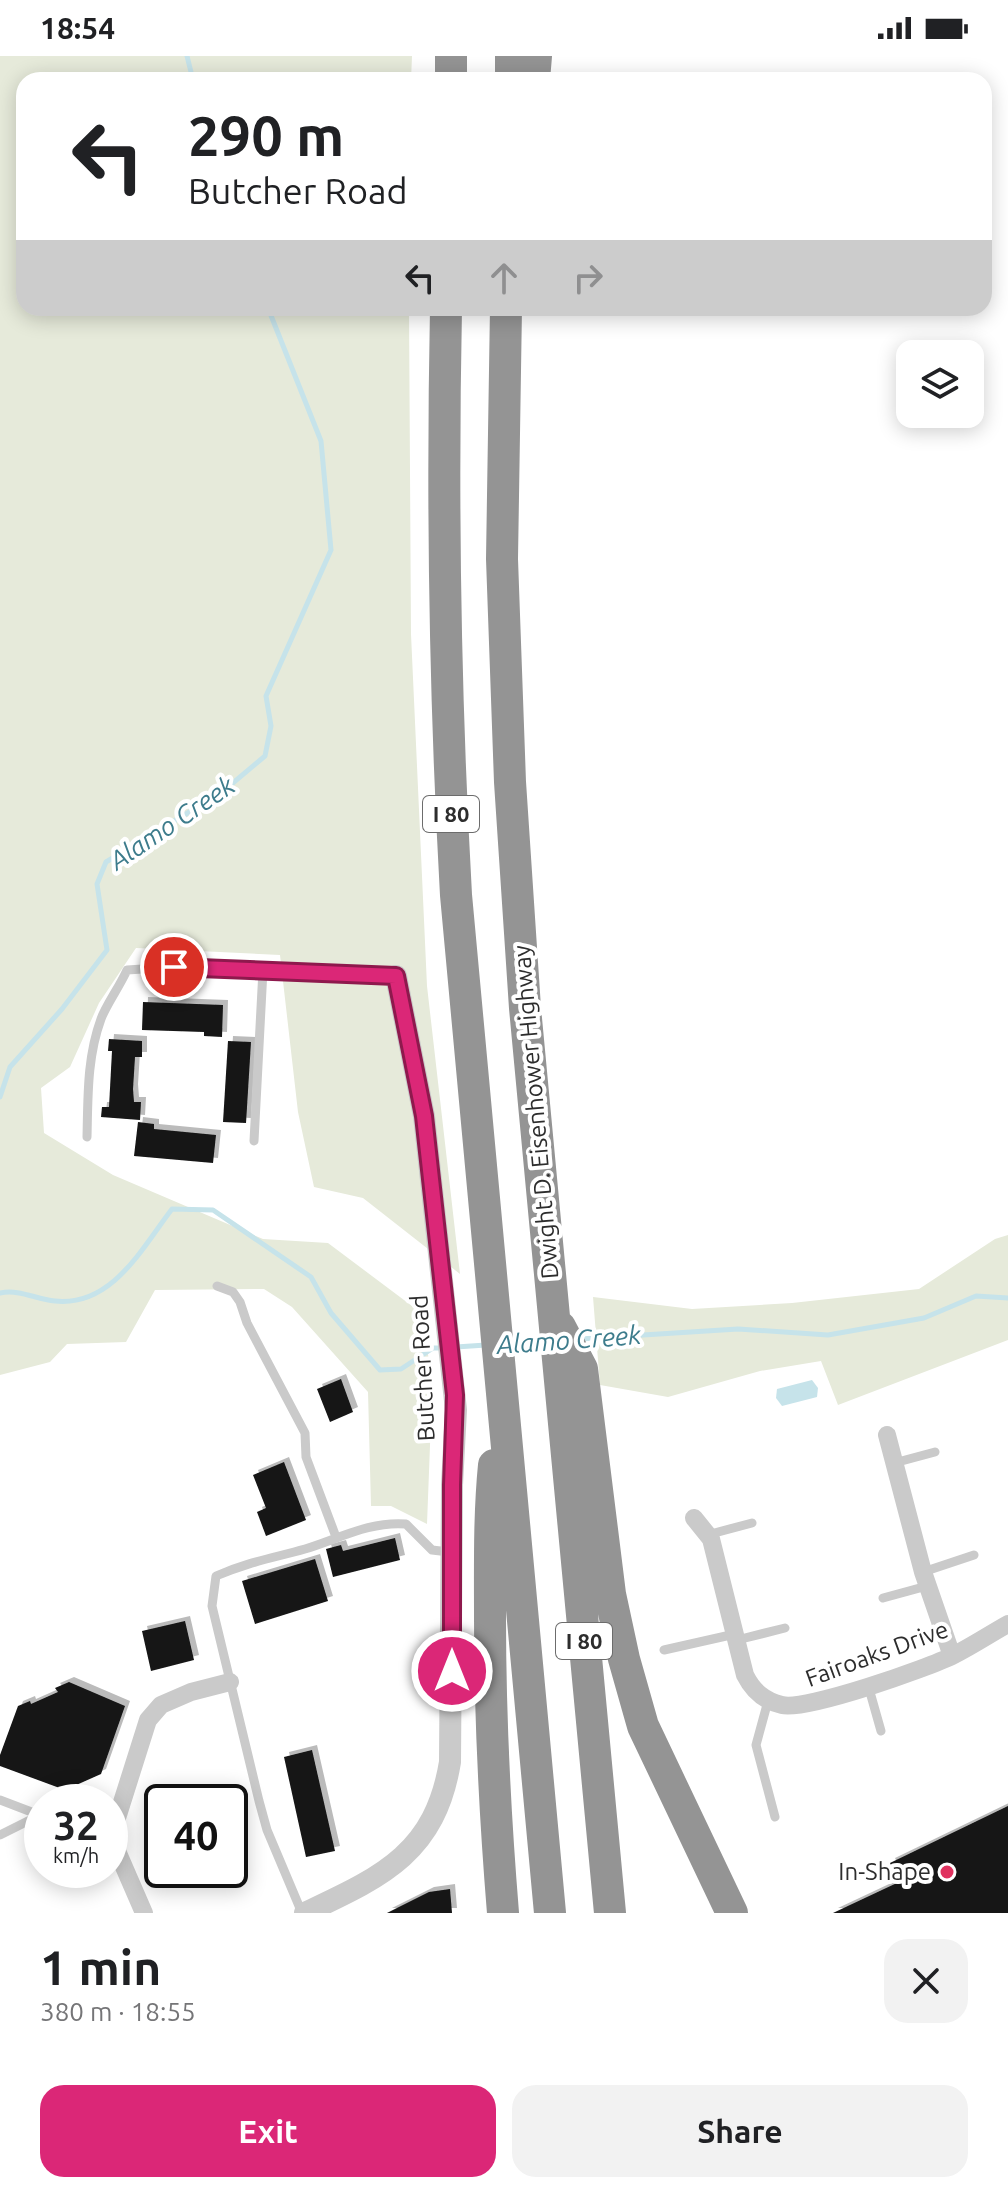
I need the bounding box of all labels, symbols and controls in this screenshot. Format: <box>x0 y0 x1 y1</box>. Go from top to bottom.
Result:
text: 18:54 <box>40 11 115 45</box>
icon: left <box>56 104 160 208</box>
text: 290 m <box>188 104 344 167</box>
text: Butcher Road <box>188 170 408 211</box>
icon: left <box>398 256 442 300</box>
icon: ahead <box>482 256 526 300</box>
icon: right <box>566 256 610 300</box>
map controls <box>896 340 984 428</box>
button: layers <box>896 340 984 428</box>
water label: Alamo Creek <box>102 770 240 876</box>
road number: I 80 <box>423 796 479 832</box>
pin <box>140 933 208 1001</box>
street label: Dwight D. Eisenhower Highway <box>507 944 564 1280</box>
icon: arrive <box>152 945 196 989</box>
street label: Butcher Road <box>405 1294 440 1442</box>
water label: Alamo Creek <box>494 1320 643 1359</box>
street label: Fairoaks Drive <box>802 1615 952 1692</box>
road number: I 80 <box>556 1623 612 1659</box>
position arrow <box>410 1629 494 1713</box>
speed limit sign: 40 <box>144 1784 248 1888</box>
text: 32 <box>53 1803 99 1848</box>
text: km/h <box>53 1844 99 1867</box>
place label: In-Shape <box>838 1858 931 1885</box>
marker: In-Shape <box>938 1863 956 1881</box>
button: close <box>884 1939 968 2023</box>
text: 1 min <box>40 1940 161 1994</box>
text: 380 m · 18:55 <box>40 1997 196 2026</box>
button: Exit <box>40 2085 496 2177</box>
button: Share <box>512 2085 968 2177</box>

